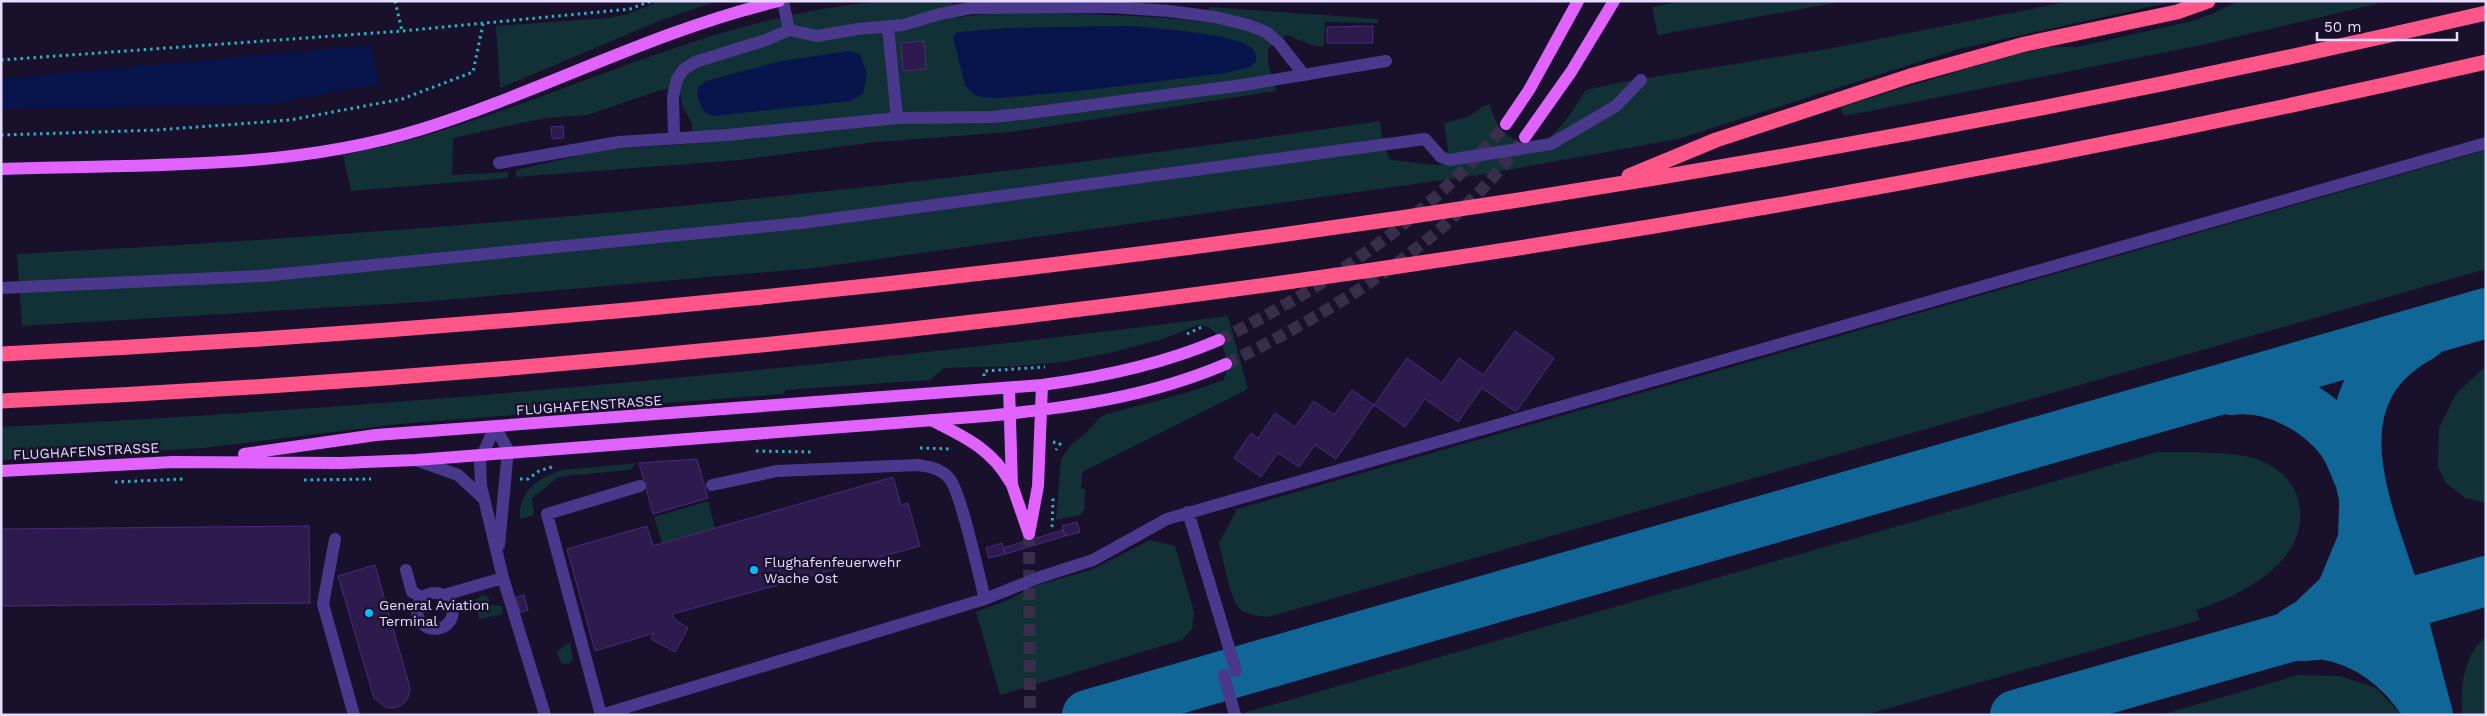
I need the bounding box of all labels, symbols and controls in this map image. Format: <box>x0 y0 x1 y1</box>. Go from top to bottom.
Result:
scale bar <box>2317 10 2457 42</box>
text: 50 m <box>2324 18 2361 36</box>
street label: FLUGHAFENSTRASSE <box>515 392 663 418</box>
street label: FLUGHAFENSTRASSE <box>13 439 160 463</box>
place label: Flughafenfeuerwehr Wache Ost <box>764 554 901 586</box>
marker: Flughafenfeuerwehr Wache Ost <box>748 564 760 576</box>
place label: General Aviation Terminal <box>379 597 490 629</box>
marker: General Aviation Terminal <box>363 607 375 619</box>

